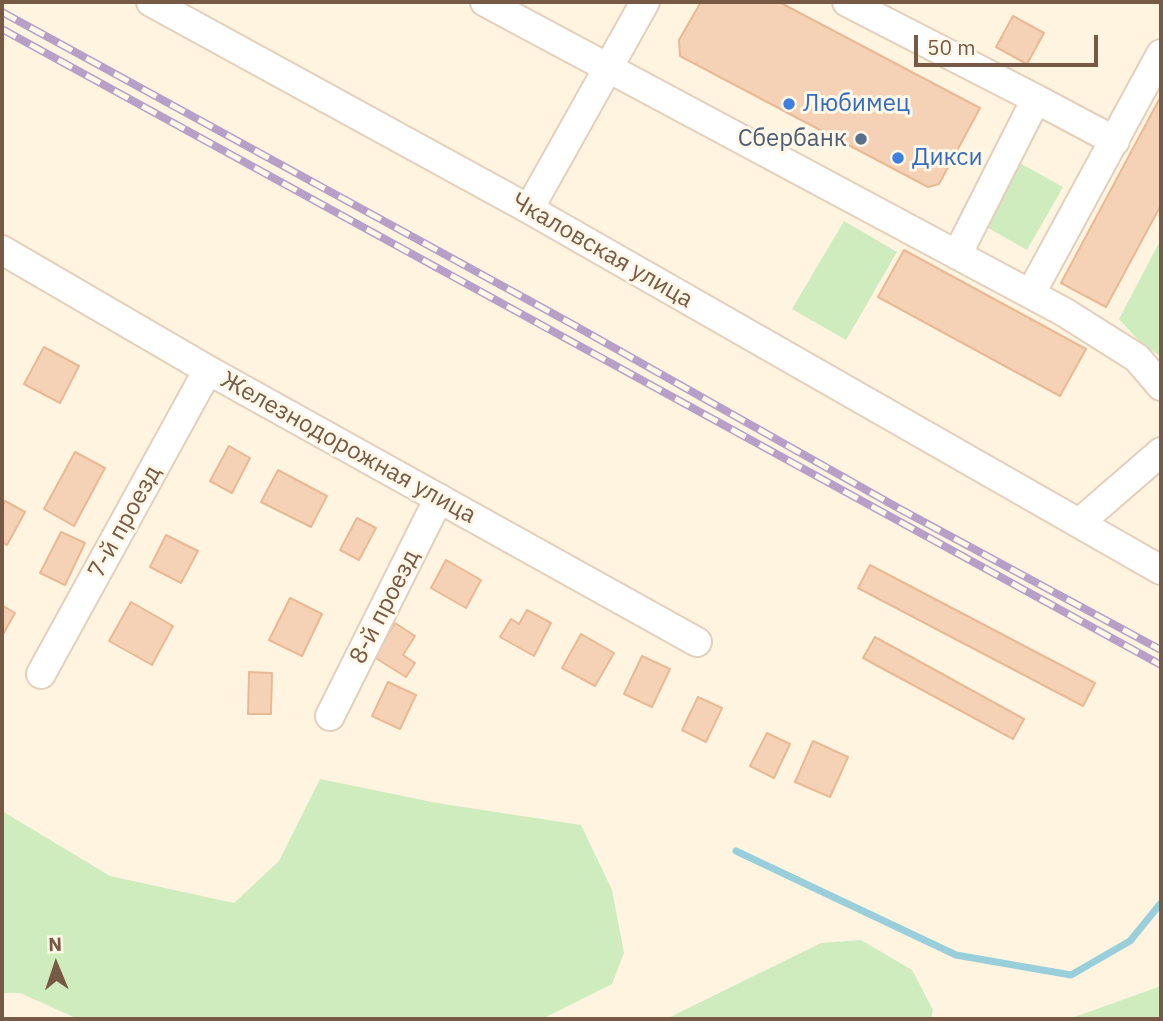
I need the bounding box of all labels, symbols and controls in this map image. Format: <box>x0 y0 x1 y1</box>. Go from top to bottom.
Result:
scale bar <box>918 21 1102 65</box>
text: 50 m <box>927 33 976 61</box>
place label: Любимец <box>803 90 910 118</box>
marker: Любимец <box>781 96 797 112</box>
place label: Сбербанк <box>738 125 847 153</box>
marker: Сбербанк <box>853 131 869 147</box>
place label: Дикси <box>912 144 983 172</box>
marker: Дикси <box>890 150 906 166</box>
street label: Чкаловская улица <box>506 187 698 315</box>
street label: Железнодорожная улица <box>215 366 481 530</box>
street label: 7-й проезд <box>82 461 168 583</box>
street label: 8-й проезд <box>344 545 426 669</box>
north arrow <box>21 930 91 1000</box>
text: N <box>48 932 63 956</box>

